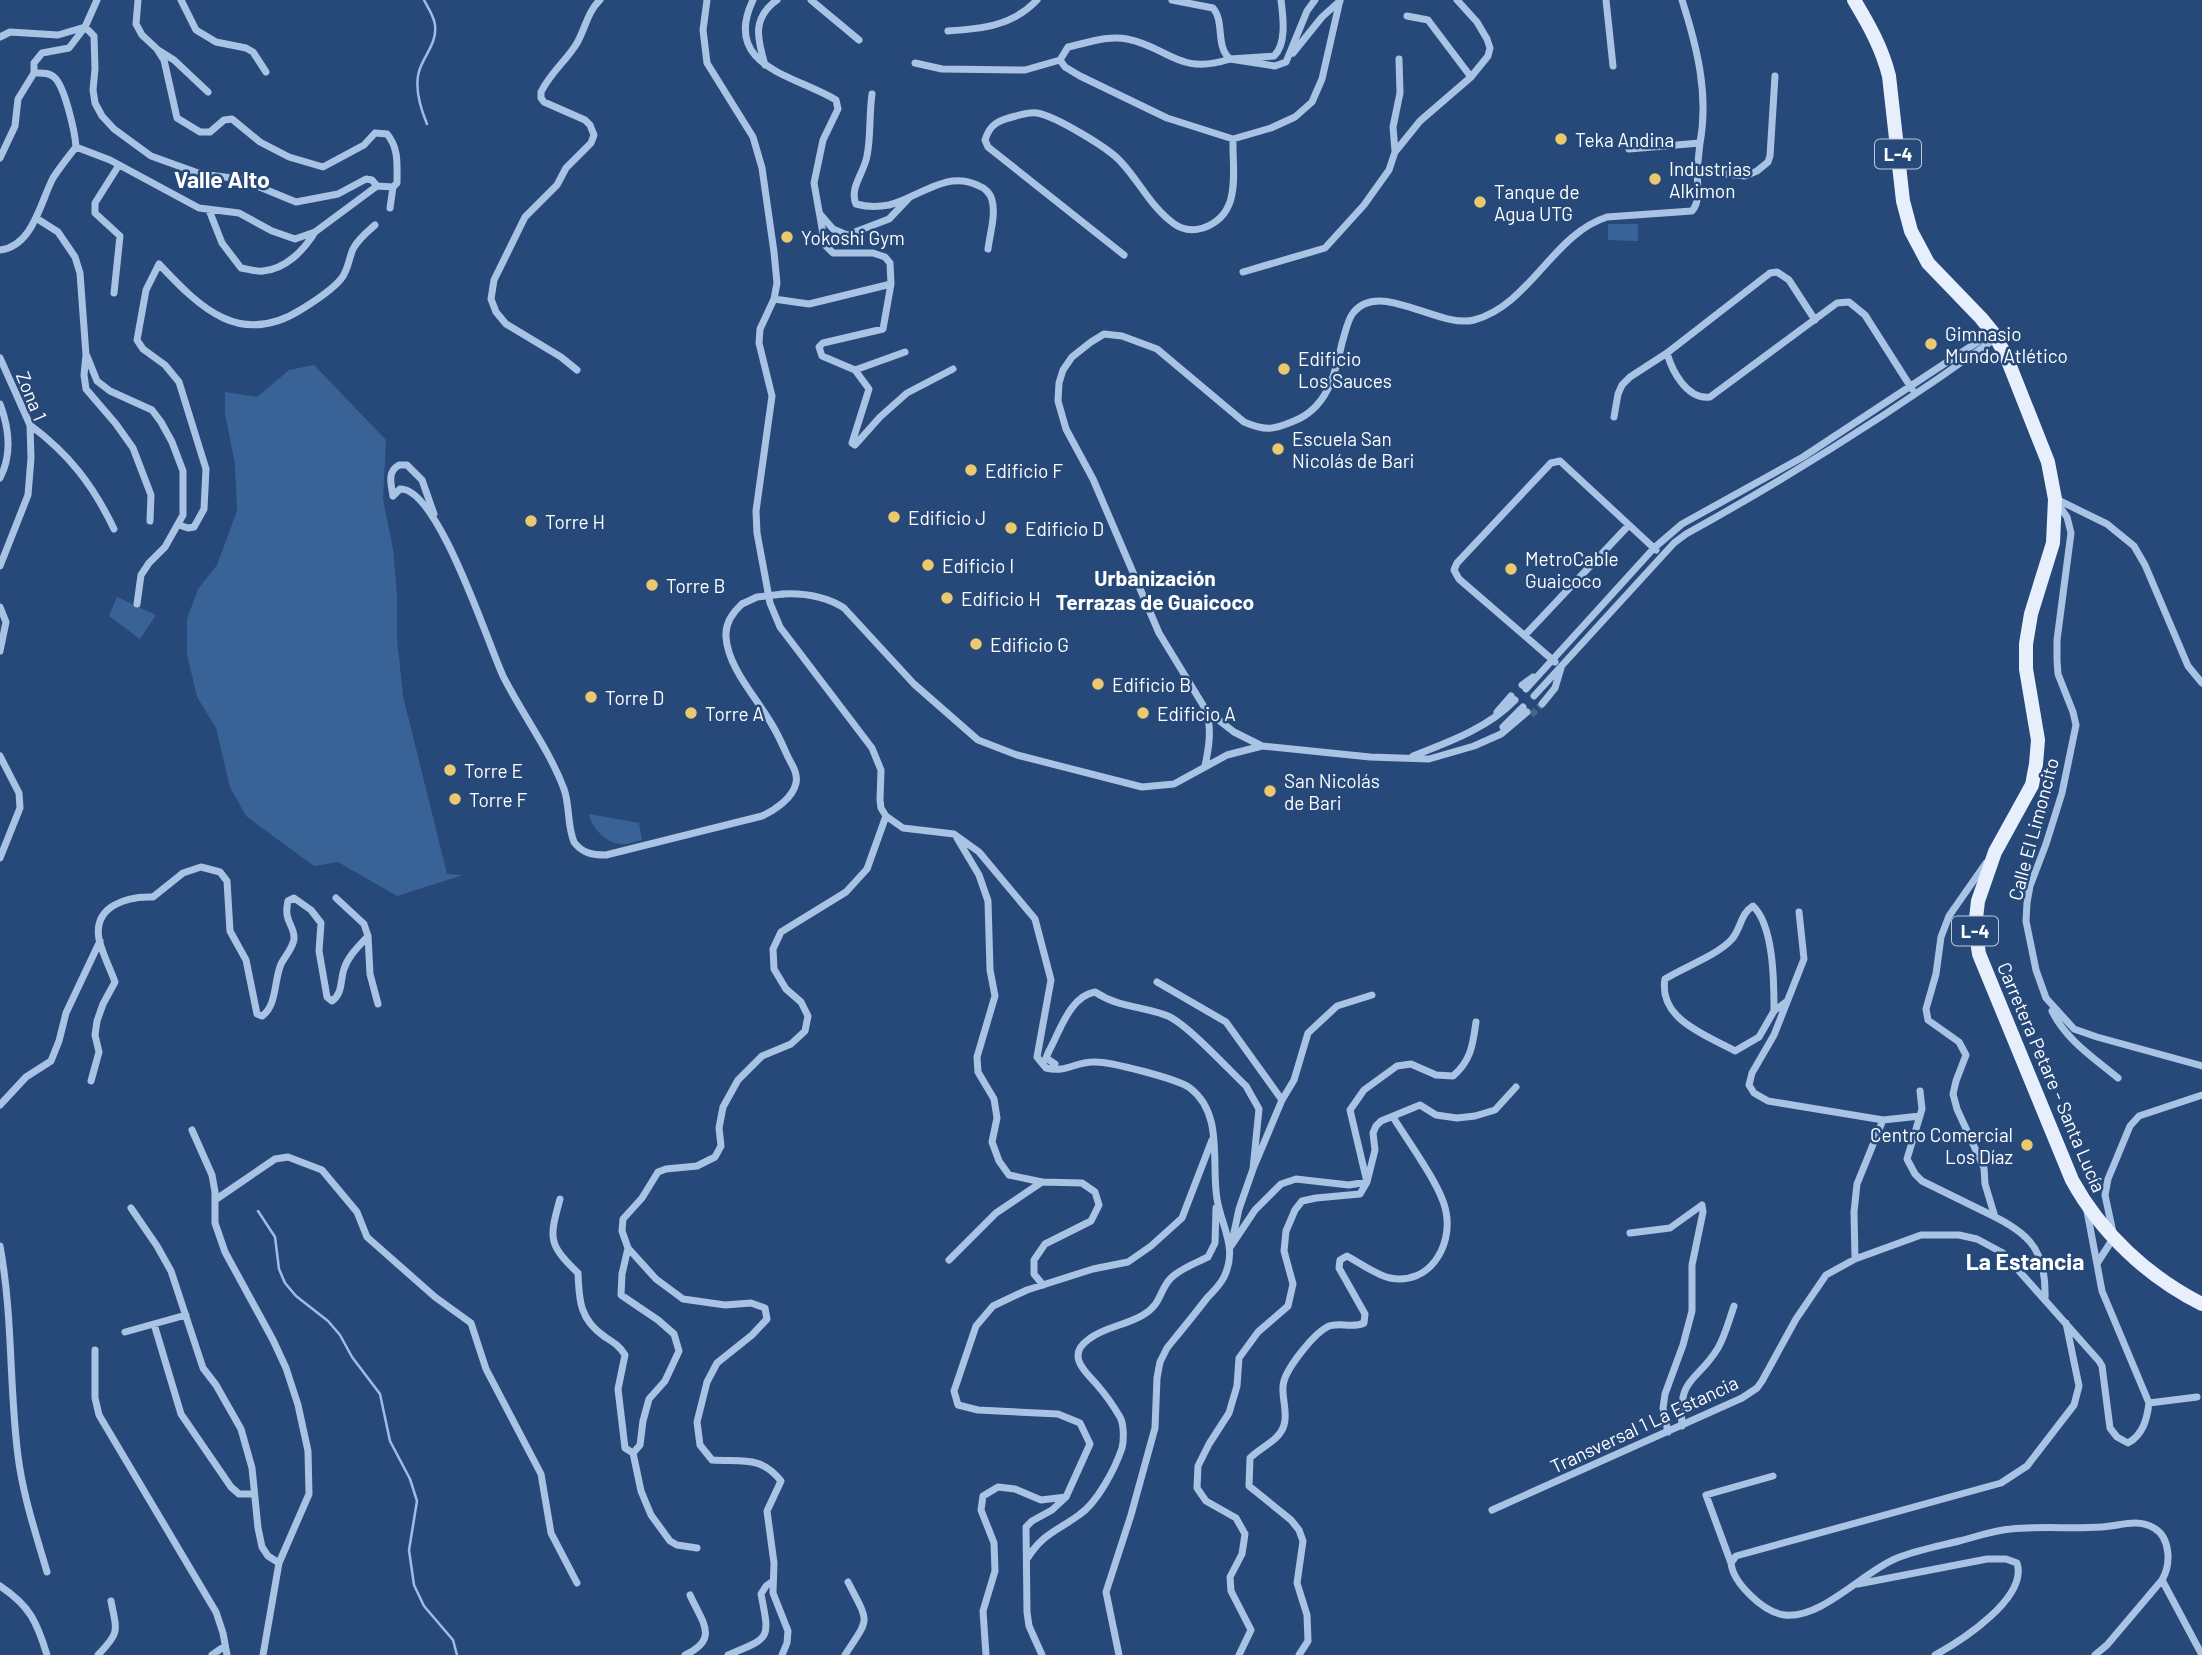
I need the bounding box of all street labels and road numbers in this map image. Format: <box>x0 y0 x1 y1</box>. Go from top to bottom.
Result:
road number: L-4 <box>1875 140 1921 168</box>
street label: Zona 1 <box>12 368 52 424</box>
street label: Calle El Limoncito <box>2003 755 2063 903</box>
road number: L-4 <box>1952 916 1998 946</box>
street label: Carretera Petare - Santa Lucía <box>1993 959 2111 1195</box>
street label: Transversal 1 La Estancia <box>1547 1370 1741 1478</box>

